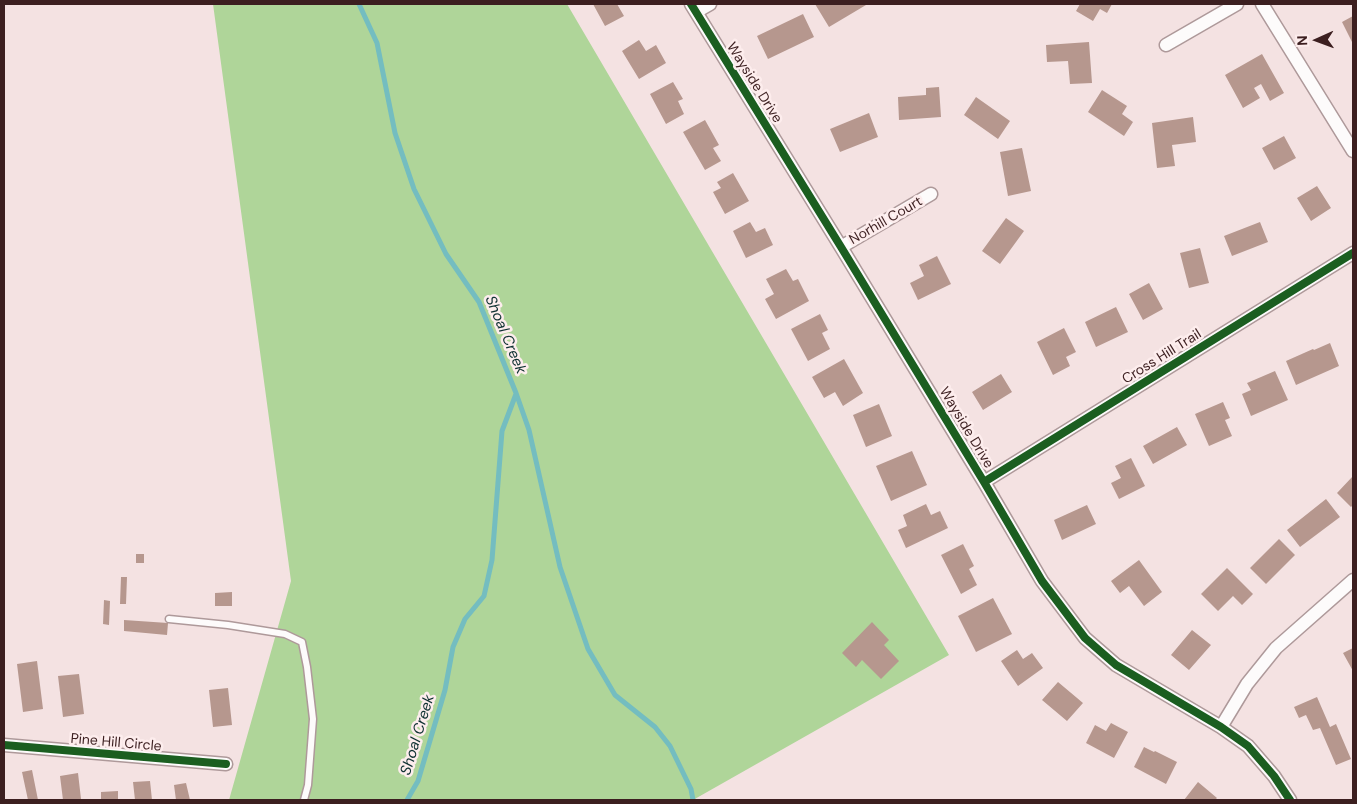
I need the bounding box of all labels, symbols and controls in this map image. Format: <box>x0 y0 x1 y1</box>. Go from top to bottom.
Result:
north arrow <box>1292 15 1342 65</box>
text: N <box>1293 35 1311 46</box>
street label: Wayside Drive <box>723 40 785 126</box>
street label: Norhill Court <box>846 193 926 249</box>
water label: Shoal Creek <box>480 293 530 377</box>
street label: Cross Hill Trail <box>1119 326 1205 388</box>
street label: Wayside Drive <box>935 384 997 472</box>
water label: Shoal Creek <box>397 693 439 777</box>
street label: Pine Hill Circle <box>70 731 162 755</box>

